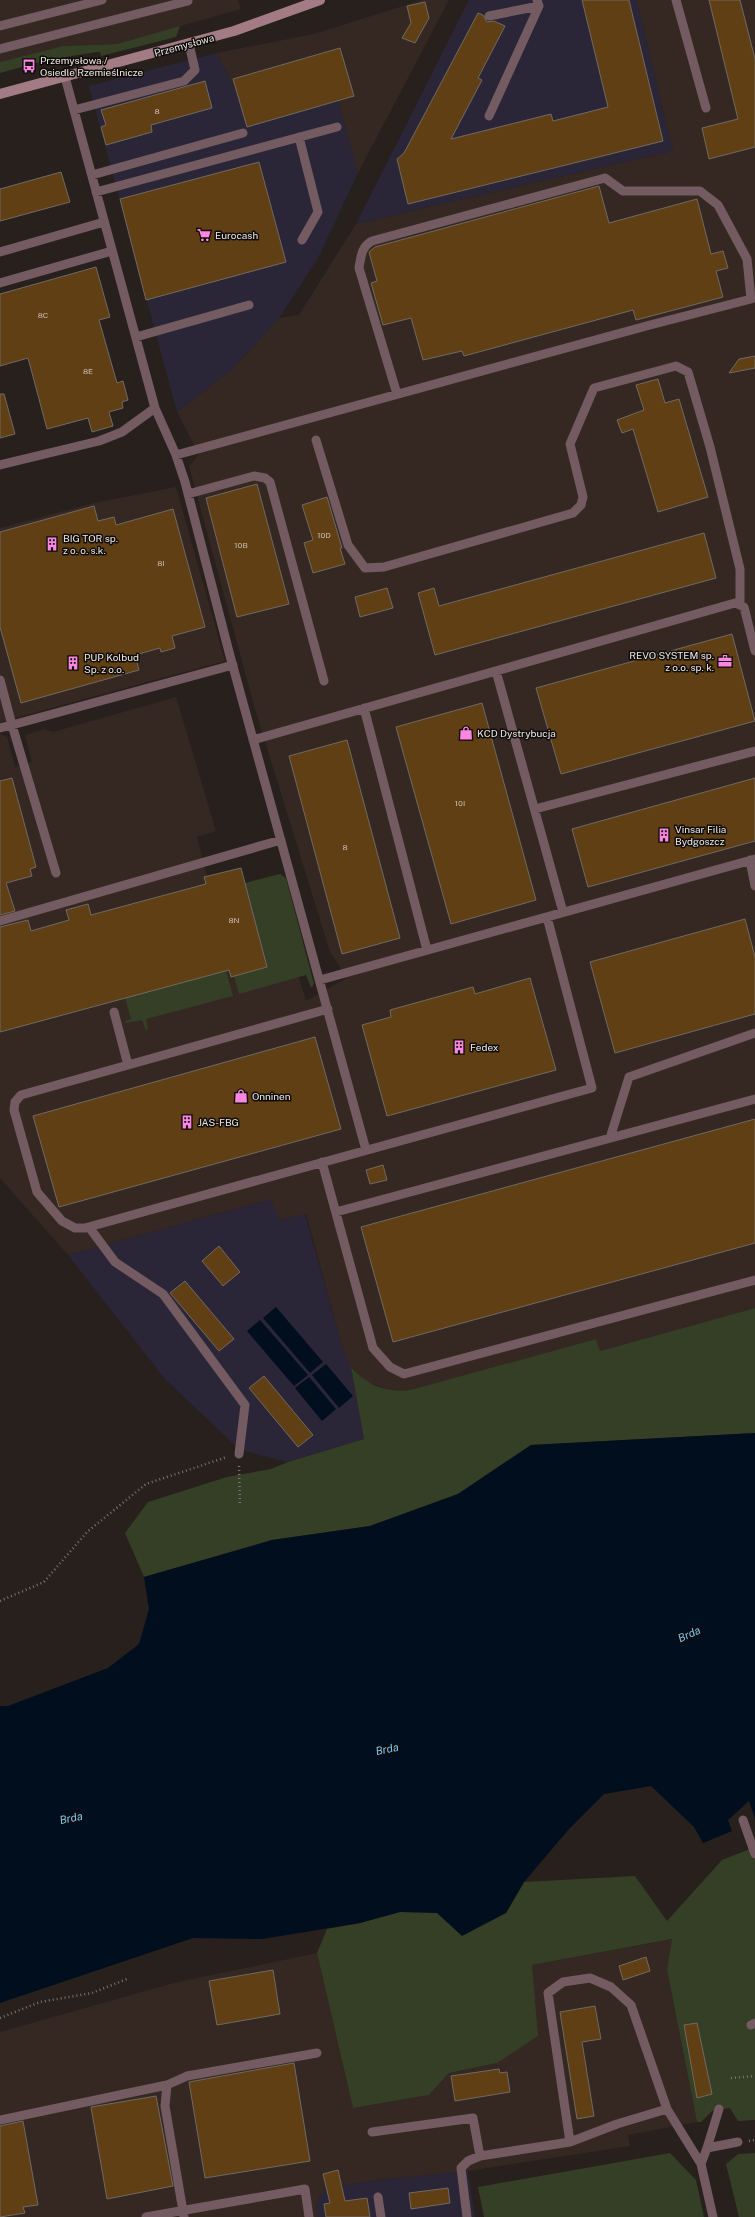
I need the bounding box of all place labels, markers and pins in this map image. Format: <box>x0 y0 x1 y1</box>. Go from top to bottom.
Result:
place label: Przemysłowa / Osiedle Rzemieślnicze <box>40 54 144 78</box>
bus stop icon: Przemysłowa / Osiedle Rzemieślnicze <box>21 58 37 74</box>
supermarket icon: Eurocash <box>196 227 212 243</box>
place label: Eurocash <box>215 229 258 241</box>
place label: BIG TOR sp. z o. o. s.k. <box>63 532 118 556</box>
building icon: BIG TOR sp. z o. o. s.k. <box>44 536 60 552</box>
place label: REVO SYSTEM sp. z o.o. sp. k. <box>629 649 714 673</box>
place label: PUP Kolbud Sp. z o.o. <box>84 651 139 675</box>
office icon: REVO SYSTEM sp. z o.o. sp. k. <box>717 653 733 669</box>
building icon: PUP Kolbud Sp. z o.o. <box>65 655 81 671</box>
shop icon: KCD Dystrybucja <box>458 725 474 741</box>
place label: KCD Dystrybucja <box>477 727 556 739</box>
place label: Vinsar Filia Bydgoszcz <box>675 823 726 847</box>
building icon: Vinsar Filia Bydgoszcz <box>656 827 672 843</box>
building icon: Fedex <box>451 1039 467 1055</box>
place label: Fedex <box>470 1041 499 1053</box>
shop icon: Onninen <box>233 1088 249 1104</box>
place label: Onninen <box>252 1090 291 1102</box>
building icon: JAS-FBG <box>179 1114 195 1130</box>
place label: JAS-FBG <box>198 1116 239 1128</box>

